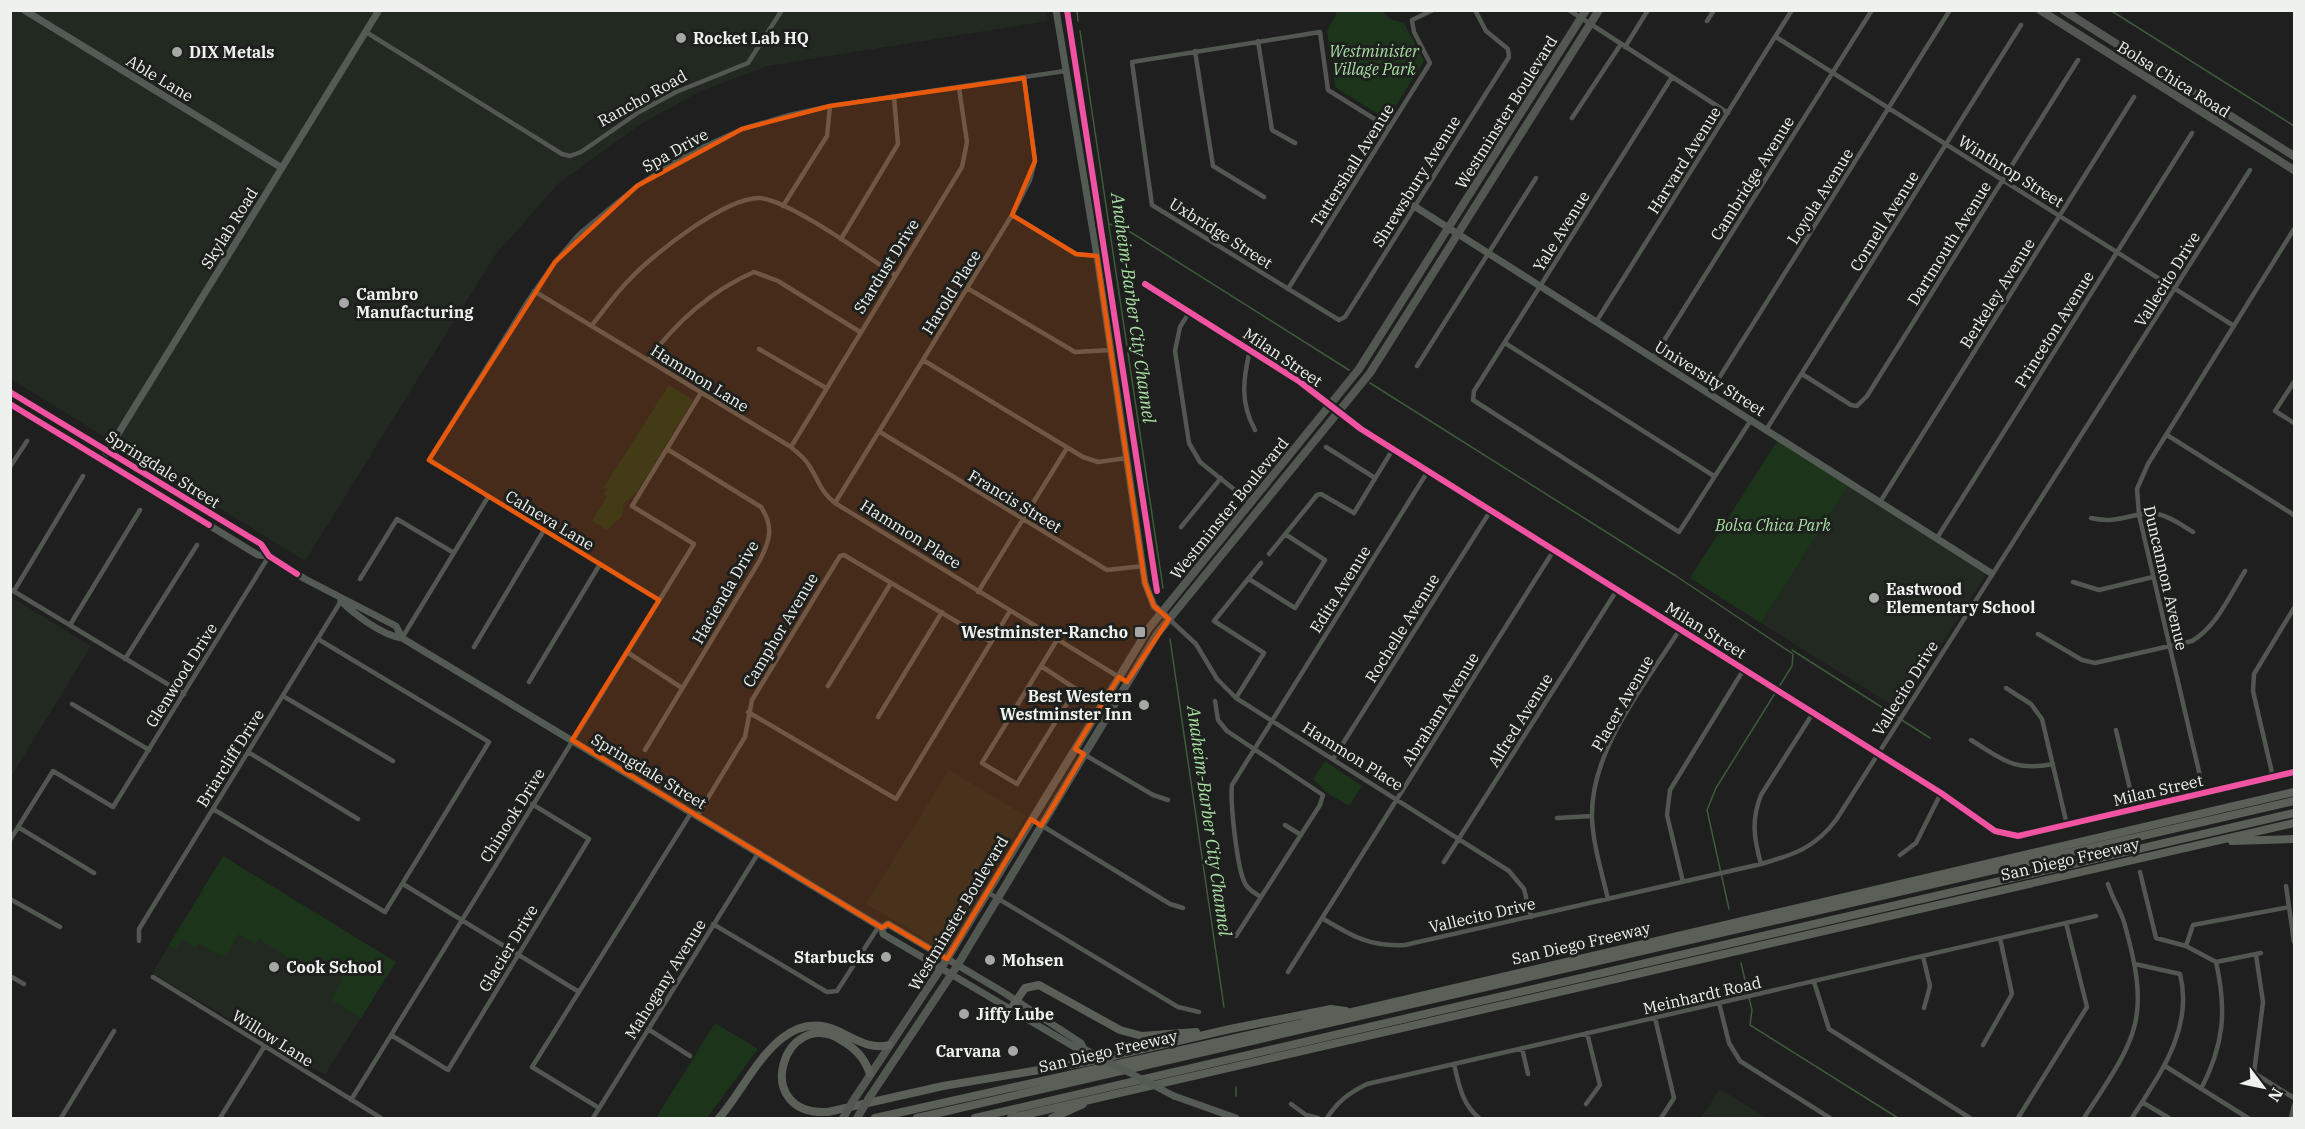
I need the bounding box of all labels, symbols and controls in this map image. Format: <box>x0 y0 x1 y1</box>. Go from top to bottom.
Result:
place label: Rocket Lab HQ <box>693 28 809 48</box>
marker: Rocket Lab HQ <box>674 31 688 45</box>
street label: Westminster Boulevard <box>1451 31 1561 192</box>
street label: Bolsa Chica Road <box>2114 36 2234 122</box>
park label: Westminister Village Park <box>1329 41 1420 79</box>
place label: DIX Metals <box>189 42 274 62</box>
marker: DIX Metals <box>170 45 184 59</box>
street label: Able Lane <box>123 50 197 106</box>
street label: Rancho Road <box>594 65 690 131</box>
street label: Tattershall Avenue <box>1306 100 1398 230</box>
street label: Harvard Avenue <box>1643 103 1725 217</box>
street label: Shrewsbury Avenue <box>1368 112 1464 250</box>
street label: Cambridge Avenue <box>1706 112 1798 244</box>
street label: Spa Drive <box>639 124 711 176</box>
street label: Winthrop Street <box>1955 131 2068 212</box>
street label: Loyola Avenue <box>1783 144 1857 248</box>
street label: Cornell Avenue <box>1845 167 1923 275</box>
street label: Dartmouth Avenue <box>1903 177 1995 309</box>
street label: Skylab Road <box>196 183 262 272</box>
street label: Yale Avenue <box>1528 187 1594 275</box>
water label: Anaheim-Barber City Channel <box>1106 190 1161 425</box>
street label: Uxbridge Street <box>1166 193 1277 273</box>
street label: Stardust Drive <box>849 215 923 317</box>
street label: Vallecito Drive <box>2130 228 2204 330</box>
street label: Berkeley Avenue <box>1955 234 2039 352</box>
street label: Harold Place <box>917 246 985 338</box>
street label: Princeton Avenue <box>2010 267 2098 391</box>
place label: Cambro Manufacturing <box>356 284 474 322</box>
marker: Cambro Manufacturing <box>337 296 351 310</box>
street label: Milan Street <box>1240 323 1327 391</box>
street label: University Street <box>1651 336 1769 420</box>
street label: Hammon Lane <box>647 340 753 416</box>
street label: Springdale Street <box>102 426 224 512</box>
street label: Westminster Boulevard <box>1166 433 1293 583</box>
street label: Francis Street <box>965 465 1066 537</box>
street label: Calneva Lane <box>502 486 598 554</box>
street label: Hammon Place <box>857 495 965 573</box>
street label: Duncannon Avenue <box>2140 504 2192 652</box>
park label: Bolsa Chica Park <box>1714 515 1831 535</box>
street label: Hacienda Drive <box>687 537 763 647</box>
street label: Edita Avenue <box>1305 542 1375 636</box>
street label: Camphor Avenue <box>738 569 822 691</box>
street label: Rochelle Avenue <box>1360 570 1444 686</box>
place label: Eastwood Elementary School <box>1886 579 2035 617</box>
marker: Eastwood Elementary School <box>1867 591 1881 605</box>
street label: Milan Street <box>1662 597 1750 663</box>
street label: Glenwood Drive <box>141 619 221 731</box>
place label: Westminster-Rancho <box>961 622 1128 642</box>
marker: Westminster-Rancho <box>1133 625 1147 639</box>
street label: Vallecito Drive <box>1868 637 1942 739</box>
street label: Abraham Avenue <box>1397 648 1483 770</box>
street label: Placer Avenue <box>1587 652 1657 754</box>
street label: Alfred Avenue <box>1483 670 1557 770</box>
place label: Best Western Westminster Inn <box>1000 686 1132 724</box>
marker: Best Western Westminster Inn <box>1137 698 1151 712</box>
water label: Anaheim-Barber City Channel <box>1182 703 1237 938</box>
street label: Briarcliff Drive <box>192 705 268 811</box>
street label: Hammon Place <box>1299 717 1407 795</box>
street label: Springdale Street <box>588 729 710 813</box>
street label: Chinook Drive <box>475 764 549 866</box>
street label: Milan Street <box>2111 770 2205 810</box>
street label: Westminster Boulevard <box>904 832 1012 994</box>
street label: San Diego Freeway <box>1999 833 2142 885</box>
street label: Vallecito Drive <box>1427 893 1537 937</box>
street label: Glacier Drive <box>474 901 542 995</box>
street label: Mahogany Avenue <box>620 915 710 1043</box>
street label: San Diego Freeway <box>1510 917 1653 969</box>
place label: Starbucks <box>794 947 874 967</box>
marker: Starbucks <box>879 950 893 964</box>
place label: Mohsen <box>1002 950 1064 970</box>
marker: Mohsen <box>983 953 997 967</box>
place label: Cook School <box>286 957 382 977</box>
marker: Cook School <box>267 960 281 974</box>
street label: Meinhardt Road <box>1641 972 1763 1018</box>
place label: Jiffy Lube <box>976 1004 1054 1024</box>
street label: Willow Lane <box>229 1005 317 1071</box>
marker: Jiffy Lube <box>957 1007 971 1021</box>
street label: San Diego Freeway <box>1037 1025 1180 1077</box>
place label: Carvana <box>935 1041 1001 1061</box>
marker: Carvana <box>1006 1044 1020 1058</box>
north arrow <box>2233 1057 2293 1117</box>
text: N <box>2264 1084 2288 1106</box>

